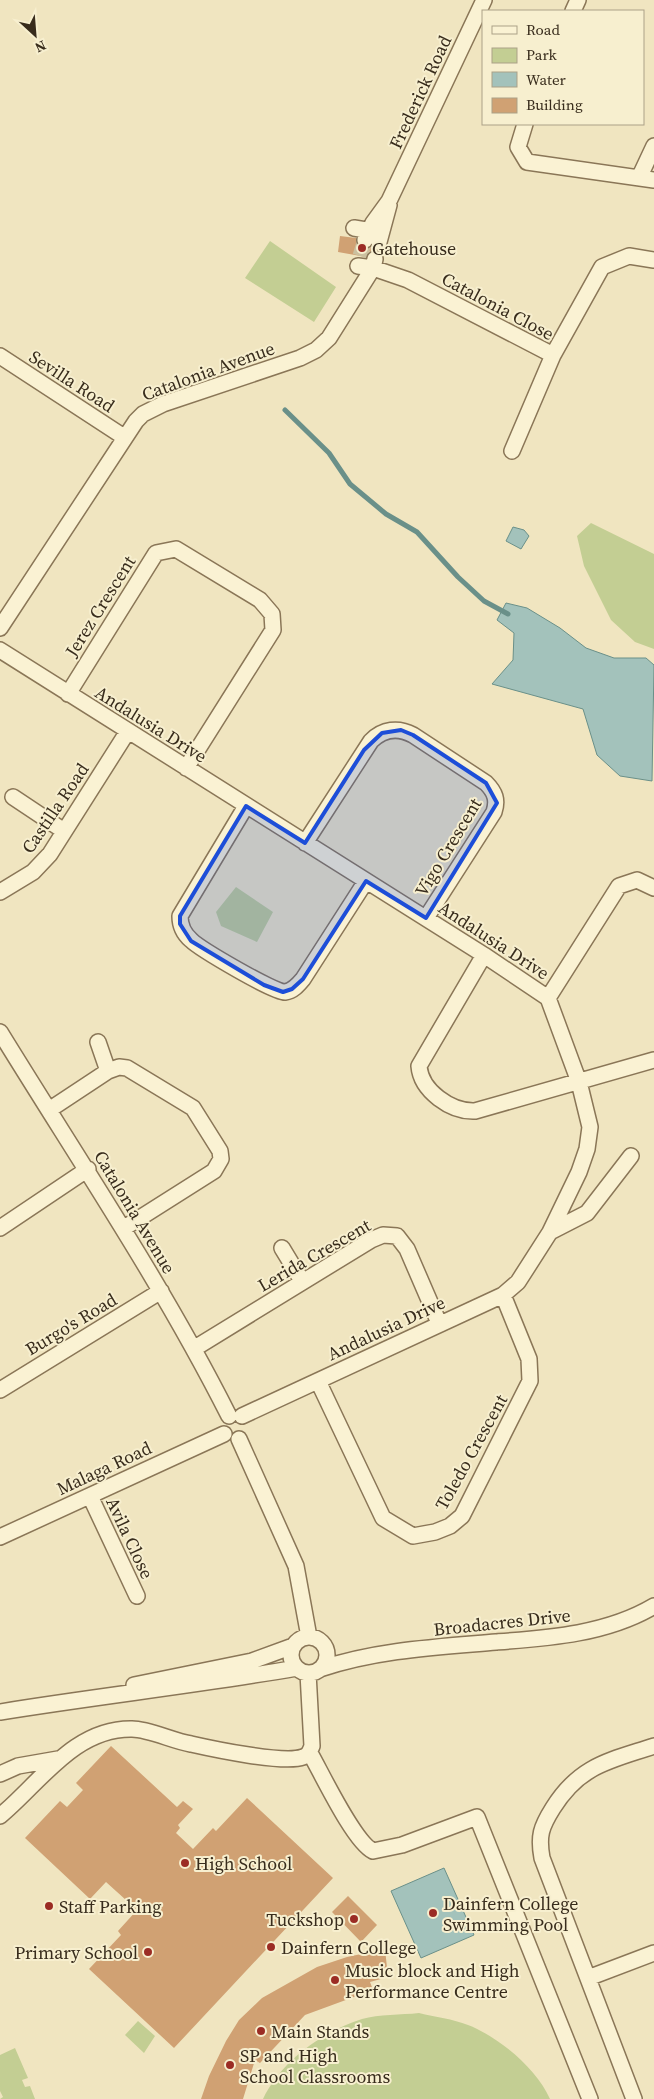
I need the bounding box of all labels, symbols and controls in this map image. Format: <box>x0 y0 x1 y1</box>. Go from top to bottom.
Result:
north arrow <box>10 10 60 60</box>
legend <box>482 10 644 125</box>
text: Road <box>526 19 560 40</box>
street label: Frederick Road <box>383 31 457 153</box>
text: N <box>32 35 50 58</box>
text: Park <box>526 44 558 65</box>
text: Water <box>526 69 567 90</box>
text: Building <box>526 94 583 115</box>
place label: Gatehouse <box>372 236 456 261</box>
marker: Gatehouse <box>356 242 368 254</box>
street label: Catalonia Close <box>437 266 559 346</box>
street label: Catalonia Avenue <box>138 335 278 407</box>
street label: Sevilla Road <box>24 344 120 418</box>
street label: Jerez Crescent <box>58 550 141 662</box>
street label: Andalusia Drive <box>90 680 212 768</box>
street label: Castilla Road <box>15 758 95 858</box>
street label: Vigo Crescent <box>409 793 487 901</box>
street label: Andalusia Drive <box>434 895 554 985</box>
street label: Catalonia Avenue <box>88 1146 182 1278</box>
street label: Lerida Crescent <box>253 1212 375 1297</box>
street label: Burgo's Road <box>21 1287 121 1361</box>
street label: Andalusia Drive <box>323 1290 449 1366</box>
street label: Toledo Crescent <box>429 1390 513 1514</box>
street label: Malaga Road <box>52 1435 156 1501</box>
street label: Avila Close <box>100 1493 160 1583</box>
street label: Broadacres Drive <box>432 1602 572 1642</box>
place label: High School <box>195 1851 292 1876</box>
marker: High School <box>179 1857 191 1869</box>
place label: Dainfern College Swimming Pool <box>443 1891 579 1937</box>
place label: Staff Parking <box>59 1894 162 1919</box>
marker: Staff Parking <box>43 1900 55 1912</box>
place label: Tuckshop <box>266 1907 344 1932</box>
marker: Dainfern College Swimming Pool <box>427 1907 439 1919</box>
marker: Tuckshop <box>348 1913 360 1925</box>
place label: Dainfern College <box>281 1935 417 1960</box>
place label: Primary School <box>15 1940 138 1965</box>
marker: Dainfern College <box>265 1941 277 1953</box>
marker: Primary School <box>142 1946 154 1958</box>
place label: Music block and High Performance Centre <box>345 1958 520 2004</box>
marker: Music block and High Performance Centre <box>329 1974 341 1986</box>
place label: Main Stands <box>271 2019 370 2044</box>
marker: Main Stands <box>255 2025 267 2037</box>
place label: SP and High School Classrooms <box>240 2043 391 2089</box>
marker: SP and High School Classrooms <box>224 2059 236 2071</box>

